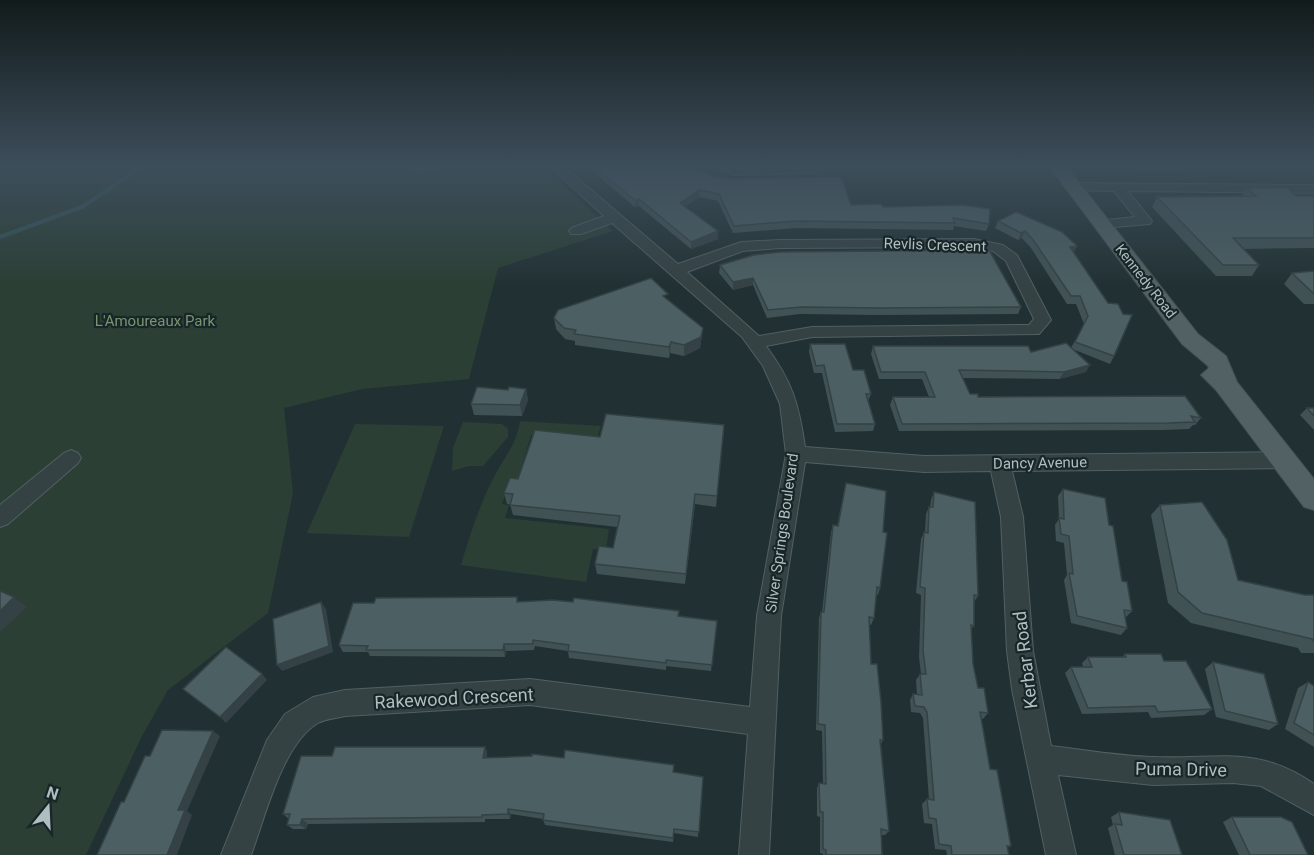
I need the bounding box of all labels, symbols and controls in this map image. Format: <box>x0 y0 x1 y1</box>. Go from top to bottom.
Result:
street label: Revlis Crescent <box>883 234 987 256</box>
street label: Kennedy Road <box>1112 241 1180 321</box>
park label: L'Amoureaux Park <box>95 312 216 330</box>
street label: Silver Springs Boulevard <box>762 452 802 614</box>
street label: Dancy Avenue <box>993 453 1087 473</box>
street label: Kerbar Road <box>1009 610 1041 710</box>
street label: Rakewood Crescent <box>374 683 534 713</box>
street label: Puma Drive <box>1135 758 1227 780</box>
north arrow <box>18 777 78 837</box>
text: N <box>44 782 61 804</box>

